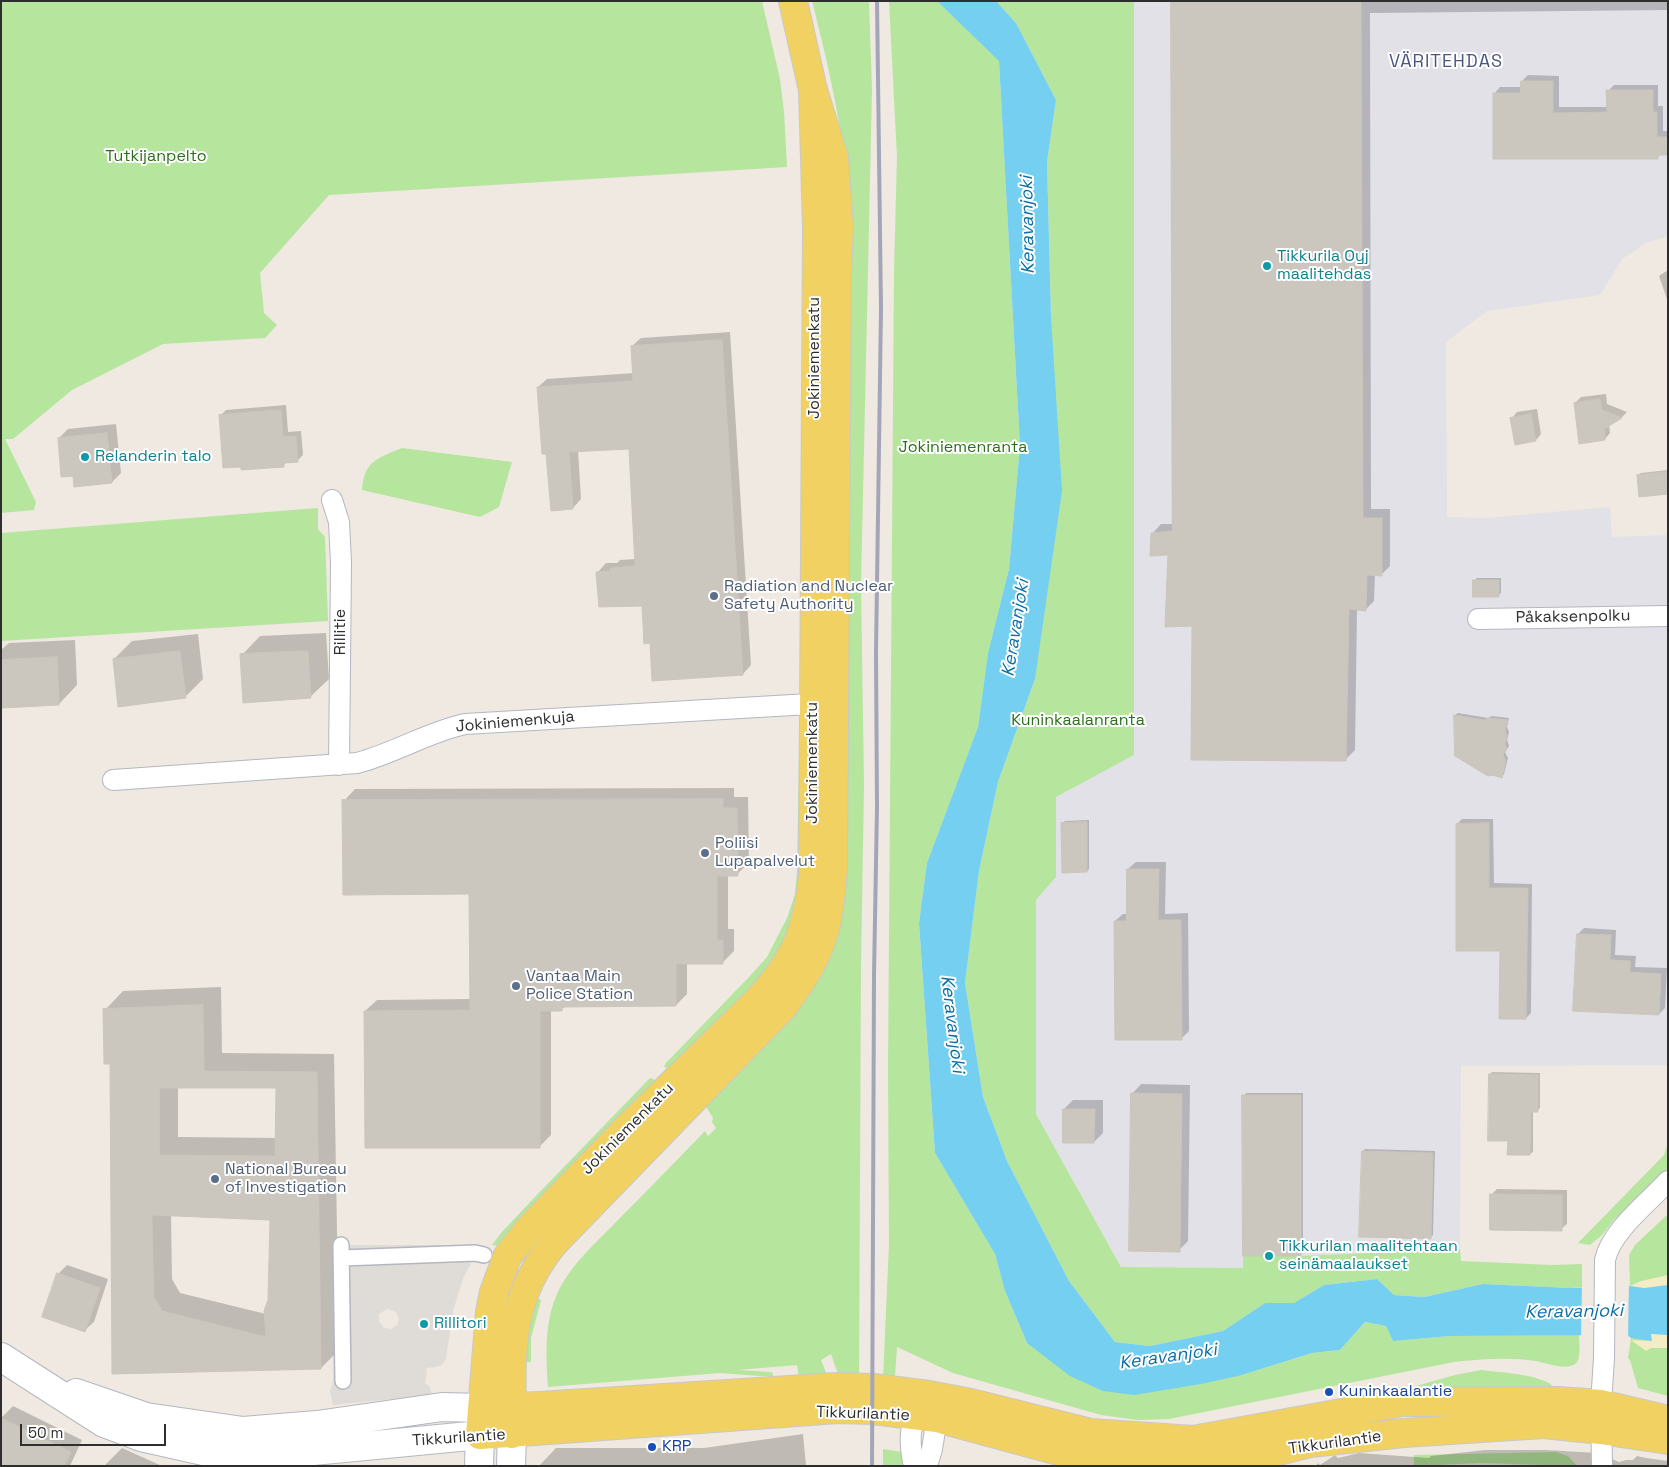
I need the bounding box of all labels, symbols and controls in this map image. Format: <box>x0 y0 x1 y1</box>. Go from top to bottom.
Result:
district label: VÄRITEHDAS <box>1388 51 1504 73</box>
park label: Tutkijanpelto <box>105 147 207 167</box>
water label: Keravanjoki <box>1016 176 1040 274</box>
place label: Tikkurila Oyj maalitehdas <box>1277 247 1371 285</box>
marker: Tikkurila Oyj maalitehdas <box>1261 260 1273 272</box>
street label: Jokiniemenkatu <box>805 297 825 419</box>
park label: Jokiniemenranta <box>899 438 1027 458</box>
place label: Relanderin talo <box>95 447 211 467</box>
marker: Relanderin talo <box>79 451 91 463</box>
place label: Radiation and Nuclear Safety Authority <box>724 577 893 615</box>
water label: Keravanjoki <box>998 578 1034 678</box>
marker: Radiation and Nuclear Safety Authority <box>708 590 720 602</box>
street label: Påkaksenpolku <box>1515 606 1631 628</box>
street label: Rillitie <box>331 609 351 655</box>
street label: Jokiniemenkatu <box>803 702 823 824</box>
street label: Jokiniemenkuja <box>455 707 575 737</box>
park label: Kuninkaalanranta <box>1011 711 1145 731</box>
place label: Poliisi Lupapalvelut <box>715 834 815 872</box>
marker: Poliisi Lupapalvelut <box>699 847 711 859</box>
place label: Vantaa Main Police Station <box>526 967 633 1005</box>
water label: Keravanjoki <box>935 974 969 1074</box>
marker: Vantaa Main Police Station <box>510 980 522 992</box>
street label: Jokiniemenkatu <box>578 1079 678 1179</box>
place label: National Bureau of Investigation <box>225 1160 347 1198</box>
marker: National Bureau of Investigation <box>209 1173 221 1185</box>
place label: Tikkurilan maalitehtaan seinämaalaukset <box>1279 1237 1458 1275</box>
marker: Tikkurilan maalitehtaan seinämaalaukset <box>1263 1250 1275 1262</box>
water label: Keravanjoki <box>1525 1300 1623 1324</box>
place label: Rillitori <box>434 1314 487 1334</box>
marker: Rillitori <box>418 1318 430 1330</box>
water label: Keravanjoki <box>1118 1339 1218 1375</box>
place label: Kuninkaalantie <box>1339 1382 1452 1402</box>
marker: Kuninkaalantie <box>1323 1386 1335 1398</box>
street label: Tikkurilantie <box>816 1403 910 1425</box>
scale bar <box>22 1414 169 1446</box>
text: 50 m <box>28 1423 63 1442</box>
street label: Tikkurilantie <box>412 1425 506 1451</box>
street label: Tikkurilantie <box>1287 1427 1383 1459</box>
place label: KRP <box>662 1437 691 1457</box>
marker: KRP <box>646 1441 658 1453</box>

